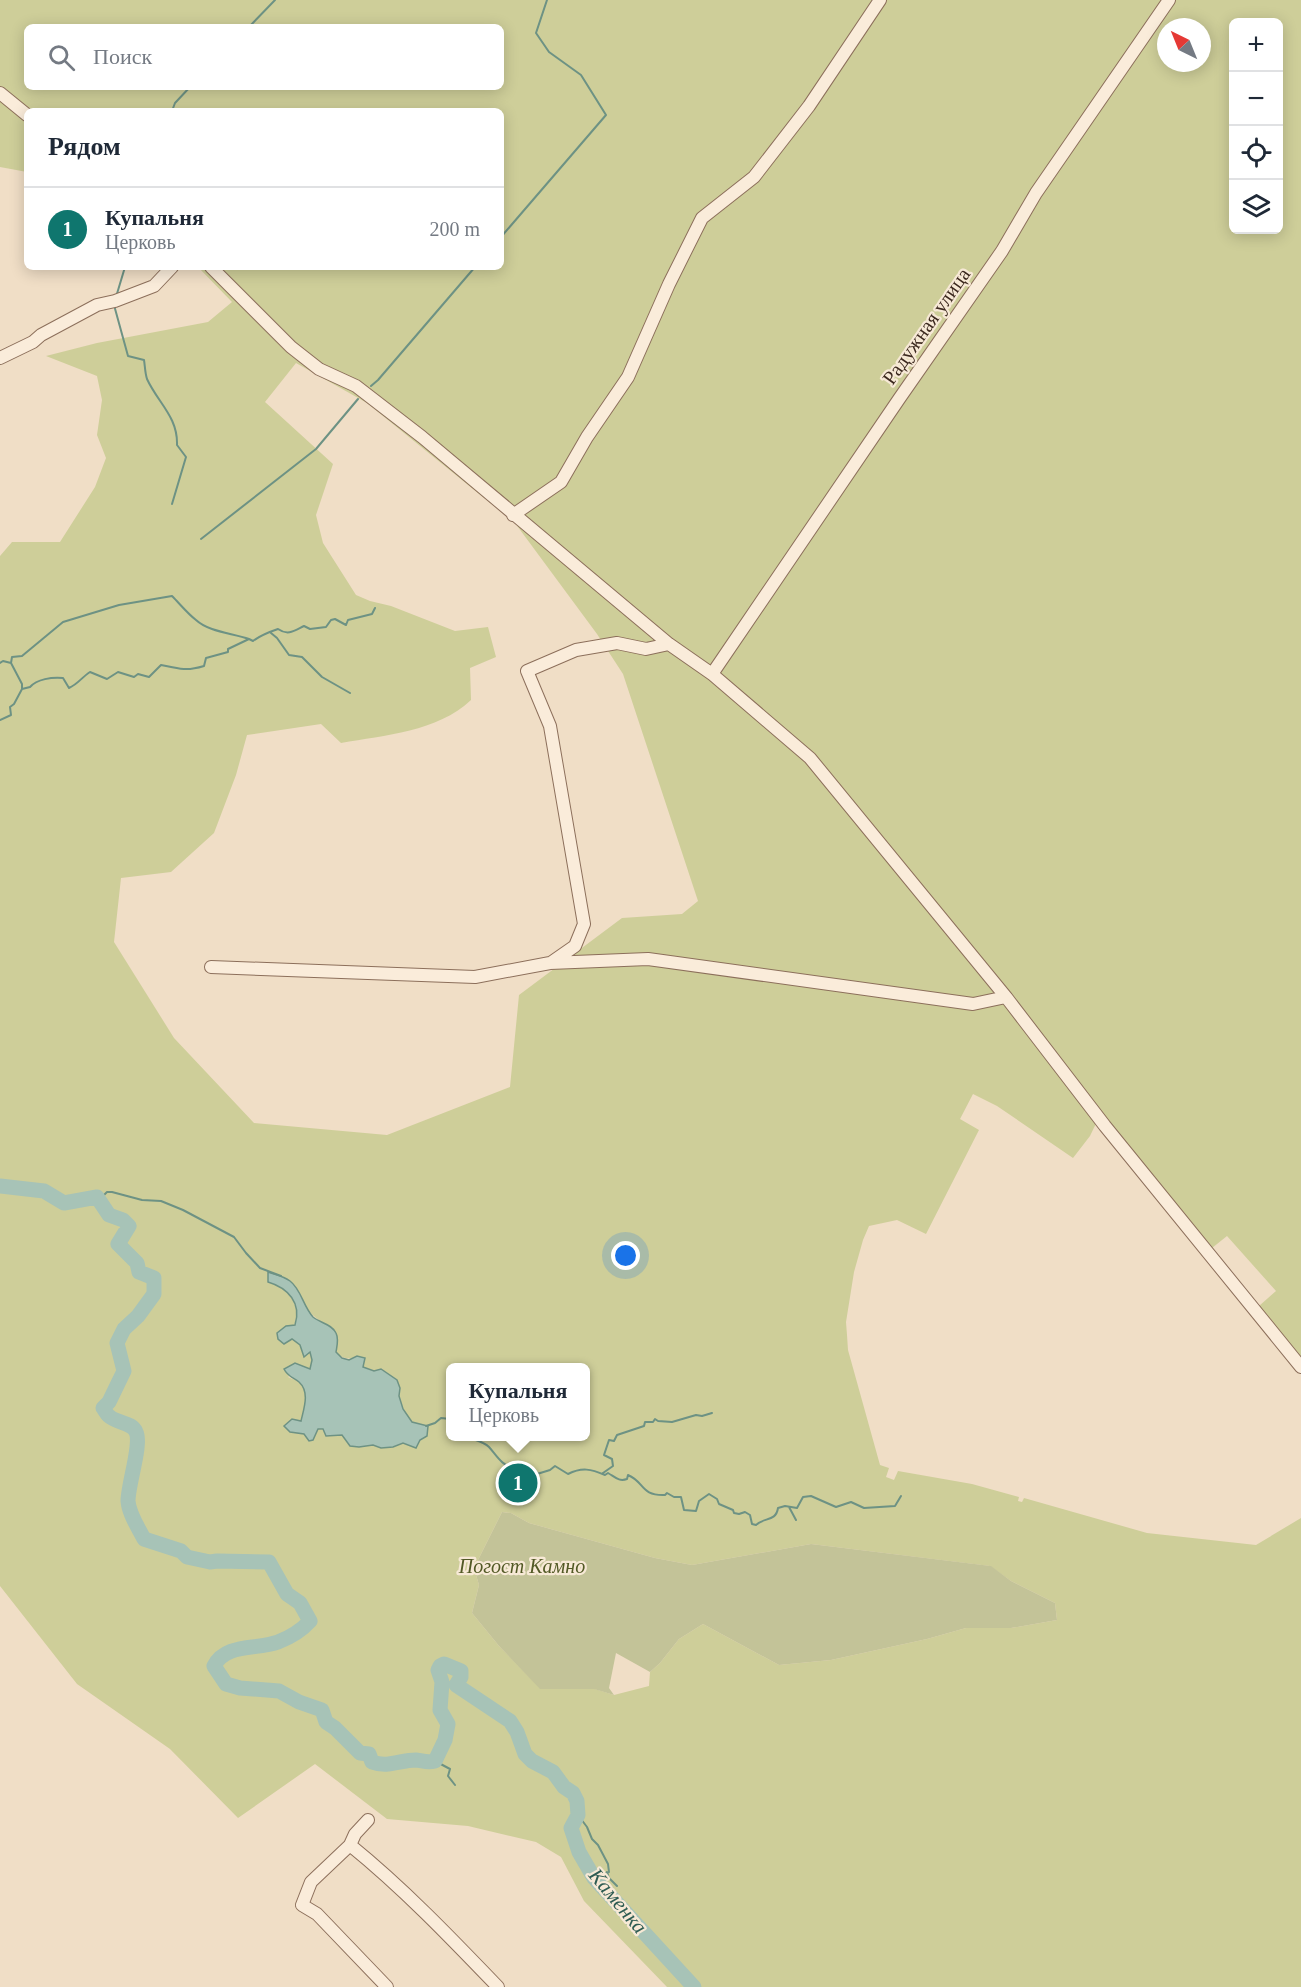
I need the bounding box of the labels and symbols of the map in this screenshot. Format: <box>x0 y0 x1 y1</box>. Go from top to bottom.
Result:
north arrow <box>1157 18 1211 72</box>
street label: Радужная улица <box>878 264 975 389</box>
your location <box>611 1241 640 1270</box>
pin: 1 <box>498 1460 538 1506</box>
park label: Погост Камно <box>458 1555 585 1577</box>
water label: Каменка <box>583 1863 652 1938</box>

